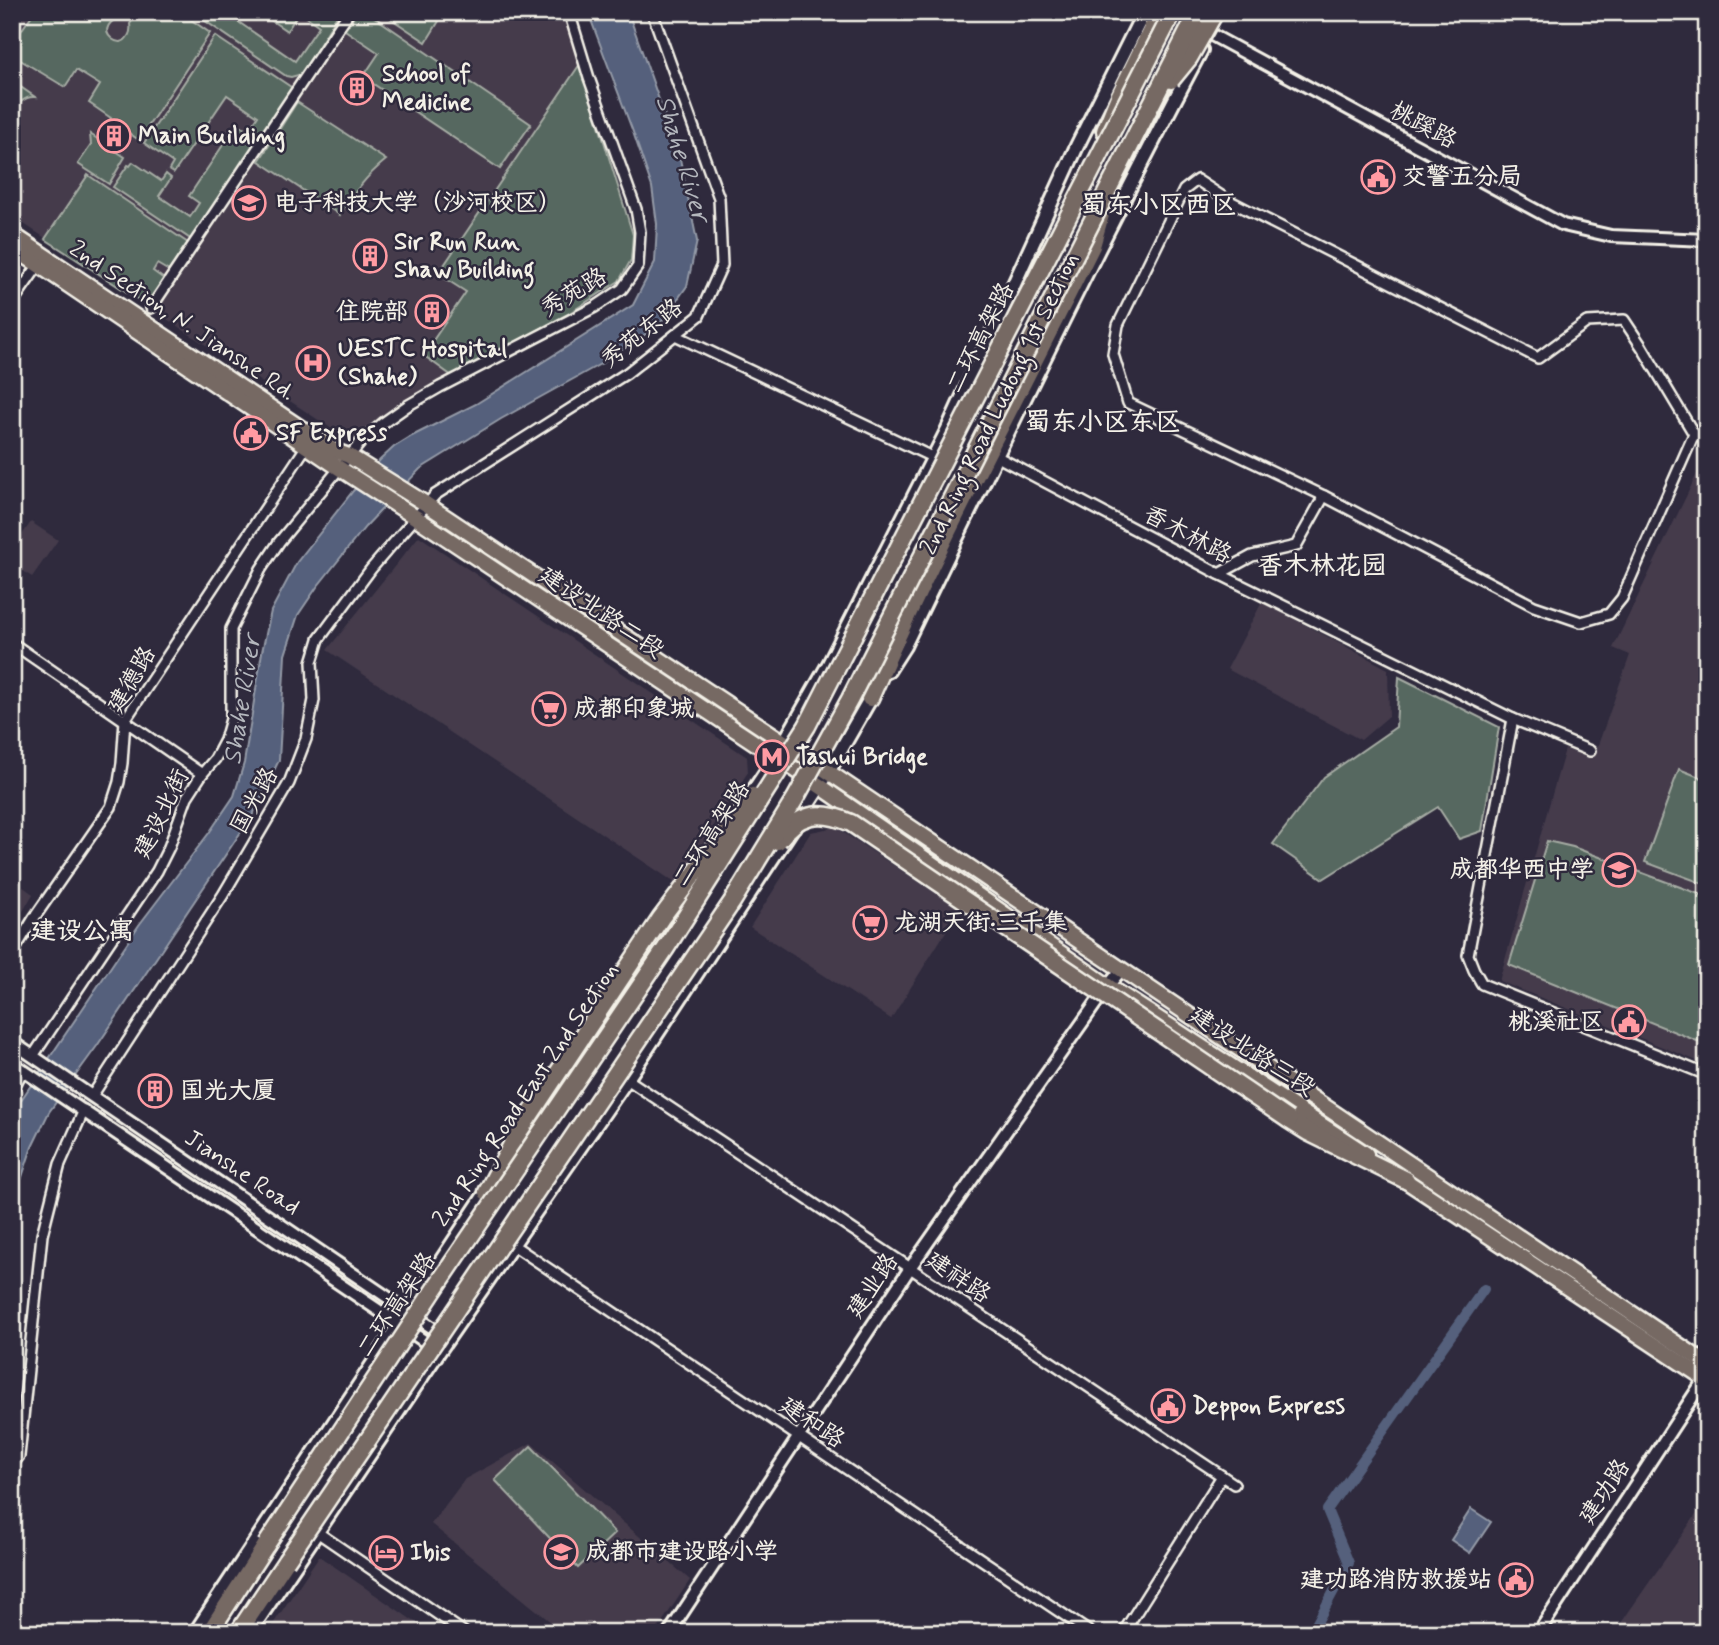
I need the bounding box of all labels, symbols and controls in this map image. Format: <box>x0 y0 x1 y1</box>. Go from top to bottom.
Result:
place label: School of Medicine <box>382 59 472 118</box>
building icon: School of Medicine <box>338 69 376 107</box>
water label: Shahe River <box>647 92 718 230</box>
street label: 桃蹊路 <box>1384 95 1462 157</box>
building icon: Main Building <box>95 117 133 155</box>
place label: Main Building <box>138 121 285 153</box>
public building icon: 交警五分局 <box>1359 158 1397 196</box>
place label: 交警五分局 <box>1402 162 1522 193</box>
school or university icon: 电子科技大学（沙河校区） <box>230 184 268 222</box>
place label: 电子科技大学（沙河校区） <box>274 188 562 219</box>
district label: 蜀东小区西区 <box>1081 189 1237 223</box>
place label: Sir Run Run Shaw Building <box>394 227 535 289</box>
street label: 2nd Section, N. Jianshe Rd. <box>63 234 301 408</box>
building icon: Sir Run Run Shaw Building <box>351 237 389 275</box>
street label: 2nd Ring Road Ludong 1st Section <box>913 248 1089 562</box>
street label: 秀苑路 <box>535 261 613 325</box>
street label: 二环高架路 <box>940 278 1022 398</box>
street label: 秀苑东路 <box>595 292 689 376</box>
building icon: 住院部 <box>413 293 451 331</box>
place label: 住院部 <box>336 297 408 328</box>
place label: UESTC Hospital (Shahe) <box>338 334 507 393</box>
hospital icon: UESTC Hospital (Shahe) <box>294 344 332 382</box>
district label: 蜀东小区东区 <box>1025 406 1181 440</box>
public building icon: SF Express <box>232 414 270 452</box>
place label: SF Express <box>276 418 387 449</box>
street label: 香木林路 <box>1137 499 1237 571</box>
district label: 香木林花园 <box>1257 550 1387 584</box>
street label: 建设北路二段 <box>533 560 669 666</box>
water label: Shahe River <box>216 629 271 767</box>
street label: 建德路 <box>101 641 163 719</box>
supermarket icon: 成都印象城 <box>530 690 568 728</box>
place label: 成都印象城 <box>574 694 694 725</box>
metro station icon: Tashui Bridge <box>753 738 791 776</box>
place label: Tashui Bridge <box>796 742 928 774</box>
street label: 国光路 <box>224 762 286 840</box>
street label: 建设北街 <box>127 764 197 864</box>
street label: 二环高架路 <box>666 775 758 893</box>
school or university icon: 成都华西中学 <box>1600 851 1638 889</box>
place label: 成都华西中学 <box>1450 855 1594 886</box>
supermarket icon: 龙湖天街·三千集 <box>851 904 889 942</box>
place label: 龙湖天街·三千集 <box>894 908 1068 939</box>
district label: 建设公寓 <box>30 915 134 949</box>
street label: 2nd Ring Road East 2nd Section <box>426 957 629 1235</box>
street label: 建设北路三段 <box>1183 1000 1321 1104</box>
public building icon: 桃溪社区 <box>1610 1003 1648 1041</box>
place label: 桃溪社区 <box>1508 1007 1604 1038</box>
building icon: 国光大厦 <box>136 1072 174 1110</box>
place label: 国光大厦 <box>180 1076 276 1107</box>
street label: Jianshe Road <box>178 1123 306 1223</box>
street label: 建祥路 <box>919 1245 997 1311</box>
street label: 二环高架路 <box>351 1247 443 1363</box>
street label: 建业路 <box>840 1247 906 1325</box>
public building icon: Deppon Express <box>1149 1387 1187 1425</box>
street label: 建和路 <box>773 1390 851 1456</box>
place label: Deppon Express <box>1192 1391 1345 1422</box>
street label: 建功路 <box>1572 1453 1638 1531</box>
school or university icon: 成都市建设路小学 <box>542 1533 580 1571</box>
hotel icon: Ibis <box>367 1534 405 1572</box>
place label: 成都市建设路小学 <box>586 1537 778 1568</box>
place label: Ibis <box>410 1538 451 1569</box>
public building icon: 建功路消防救援站 <box>1497 1561 1535 1599</box>
place label: 建功路消防救援站 <box>1300 1565 1492 1596</box>

